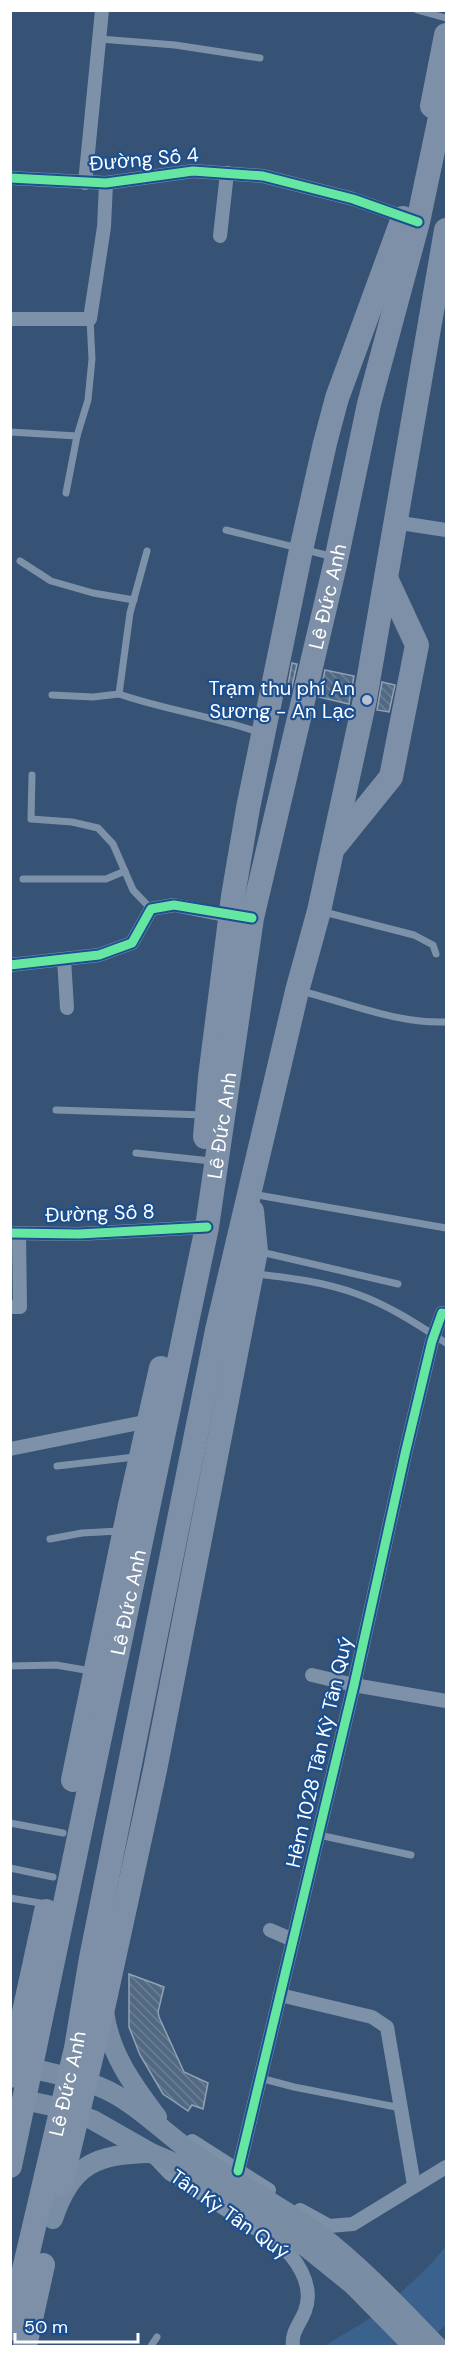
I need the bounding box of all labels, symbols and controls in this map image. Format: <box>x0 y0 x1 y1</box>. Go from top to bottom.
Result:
street label: Đường Số 4 <box>88 141 200 177</box>
street label: Lê Đức Anh <box>303 541 352 652</box>
place label: Trạm thu phí An Sương - An Lạc <box>209 675 355 724</box>
marker: Trạm thu phí An Sương - An Lạc <box>360 693 374 707</box>
street label: Lê Đức Anh <box>201 1070 242 1181</box>
street label: Đường Số 8 <box>45 1198 155 1228</box>
street label: Lê Đức Anh <box>105 1547 152 1658</box>
street label: Hẻm 1028 Tân Kỳ Tân Quý <box>280 1634 358 1870</box>
street label: Lê Đức Anh <box>43 2029 92 2139</box>
street label: Tân Kỳ Tân Quý <box>165 2163 295 2265</box>
scale bar <box>15 2306 138 2344</box>
text: 50 m <box>24 2315 68 2339</box>

